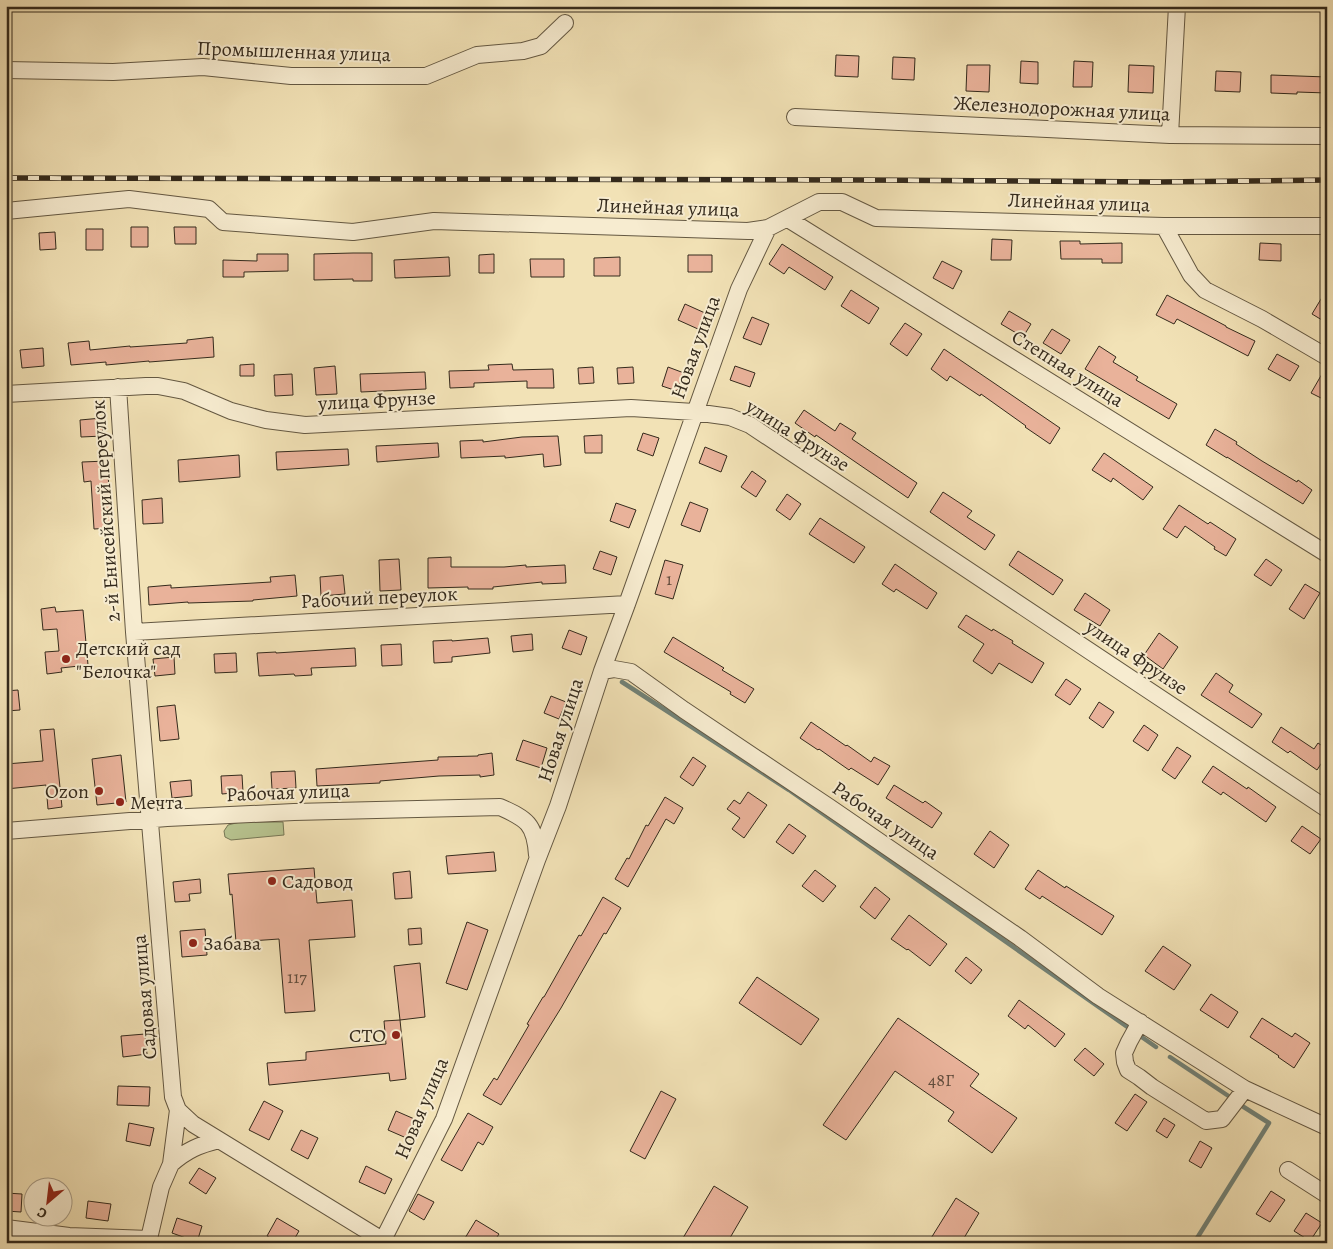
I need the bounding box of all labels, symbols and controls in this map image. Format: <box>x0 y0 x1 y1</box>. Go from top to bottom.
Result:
street label: Промышленная улица <box>196 35 392 68</box>
street label: Железнодорожная улица <box>953 89 1172 128</box>
street label: Линейная улица <box>1007 187 1151 219</box>
street label: Линейная улица <box>596 192 740 224</box>
street label: Новая улица <box>664 291 727 403</box>
street label: Степная улица <box>1007 323 1130 414</box>
street label: улица Фрунзе <box>317 384 437 417</box>
street label: улица Фрунзе <box>740 392 855 478</box>
street label: 2-й Енисейский переулок <box>84 399 127 623</box>
house number: 1 <box>666 567 672 591</box>
street label: Рабочий переулок <box>300 580 458 615</box>
street label: улица Фрунзе <box>1080 613 1193 702</box>
place label: Детский сад "Белочка" <box>76 635 181 685</box>
marker: Детский сад "Белочка" <box>60 653 72 665</box>
street label: Новая улица <box>531 674 590 786</box>
street label: Рабочая улица <box>827 775 945 867</box>
street label: Рабочая улица <box>226 777 351 808</box>
place label: Ozon <box>45 778 89 805</box>
marker: Ozon <box>93 785 105 797</box>
place label: Мечта <box>130 789 184 816</box>
marker: Мечта <box>114 796 126 808</box>
place label: Садовод <box>282 868 353 895</box>
marker: Садовод <box>266 875 278 887</box>
place label: Забава <box>203 930 262 957</box>
street label: Садовая улица <box>126 933 163 1060</box>
marker: Забава <box>187 937 199 949</box>
house number: 117 <box>287 965 307 989</box>
place label: СТО <box>349 1022 386 1049</box>
marker: СТО <box>390 1029 402 1041</box>
street label: Новая улица <box>388 1052 455 1163</box>
house number: 48Г <box>928 1068 954 1092</box>
north arrow <box>22 1176 72 1226</box>
text: С <box>34 1202 50 1223</box>

